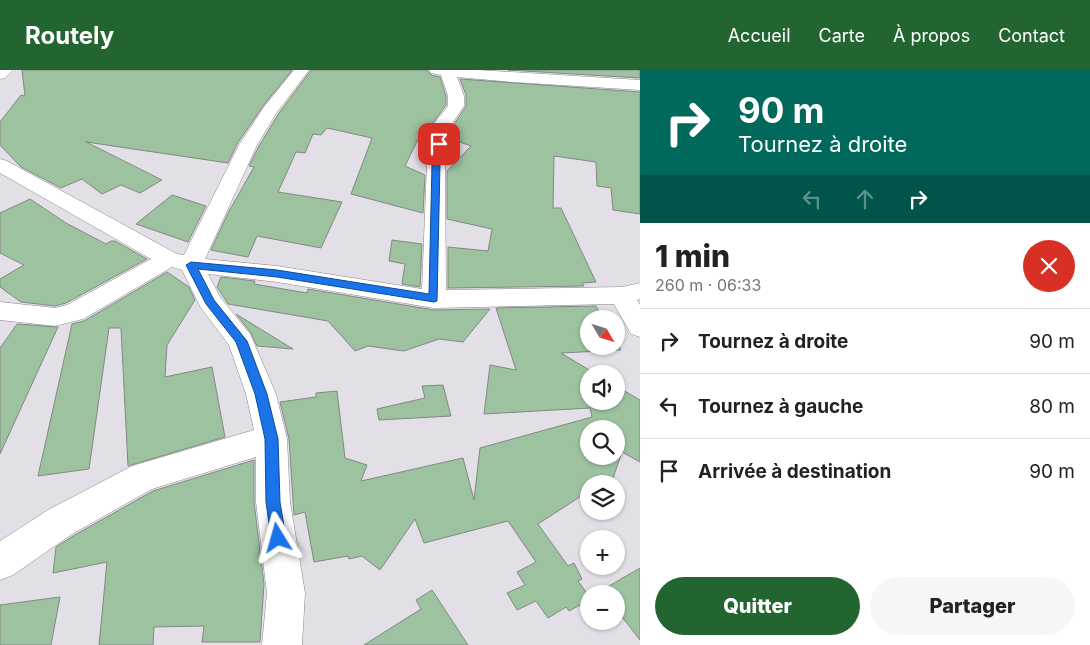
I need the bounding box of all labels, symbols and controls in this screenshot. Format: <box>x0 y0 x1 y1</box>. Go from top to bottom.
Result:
text: Routely <box>25 21 114 50</box>
text: Accueil <box>728 25 791 46</box>
text: Carte <box>819 25 865 46</box>
text: À propos <box>893 25 970 46</box>
text: Contact <box>998 25 1065 46</box>
text: 90 m <box>738 89 825 131</box>
icon: right <box>655 90 720 155</box>
pin <box>418 123 460 165</box>
icon: arrive <box>425 130 453 158</box>
text: Tournez à droite <box>738 131 907 157</box>
icon: left <box>798 185 826 213</box>
icon: ahead <box>851 185 879 213</box>
icon: right <box>904 185 932 213</box>
text: 1 min <box>655 238 730 274</box>
button: close <box>1023 240 1075 292</box>
text: 260 m · 06:33 <box>655 275 761 295</box>
north arrow <box>580 310 625 355</box>
map controls <box>580 310 625 630</box>
icon: right <box>655 327 683 355</box>
text: Tournez à droite <box>698 330 848 353</box>
text: 90 m <box>1029 330 1075 353</box>
button: sound <box>580 365 625 410</box>
icon: left <box>655 392 683 420</box>
text: Tournez à gauche <box>698 395 863 418</box>
text: 80 m <box>1029 395 1075 418</box>
button: search <box>580 420 625 465</box>
icon: arrive <box>655 457 683 485</box>
text: Arrivée à destination <box>698 460 891 483</box>
text: 90 m <box>1029 460 1075 483</box>
button: layers <box>580 475 625 520</box>
position arrow <box>251 511 303 563</box>
button: + <box>580 530 625 575</box>
button: Quitter <box>655 577 860 635</box>
button: Partager <box>870 577 1075 635</box>
button: − <box>580 585 625 630</box>

